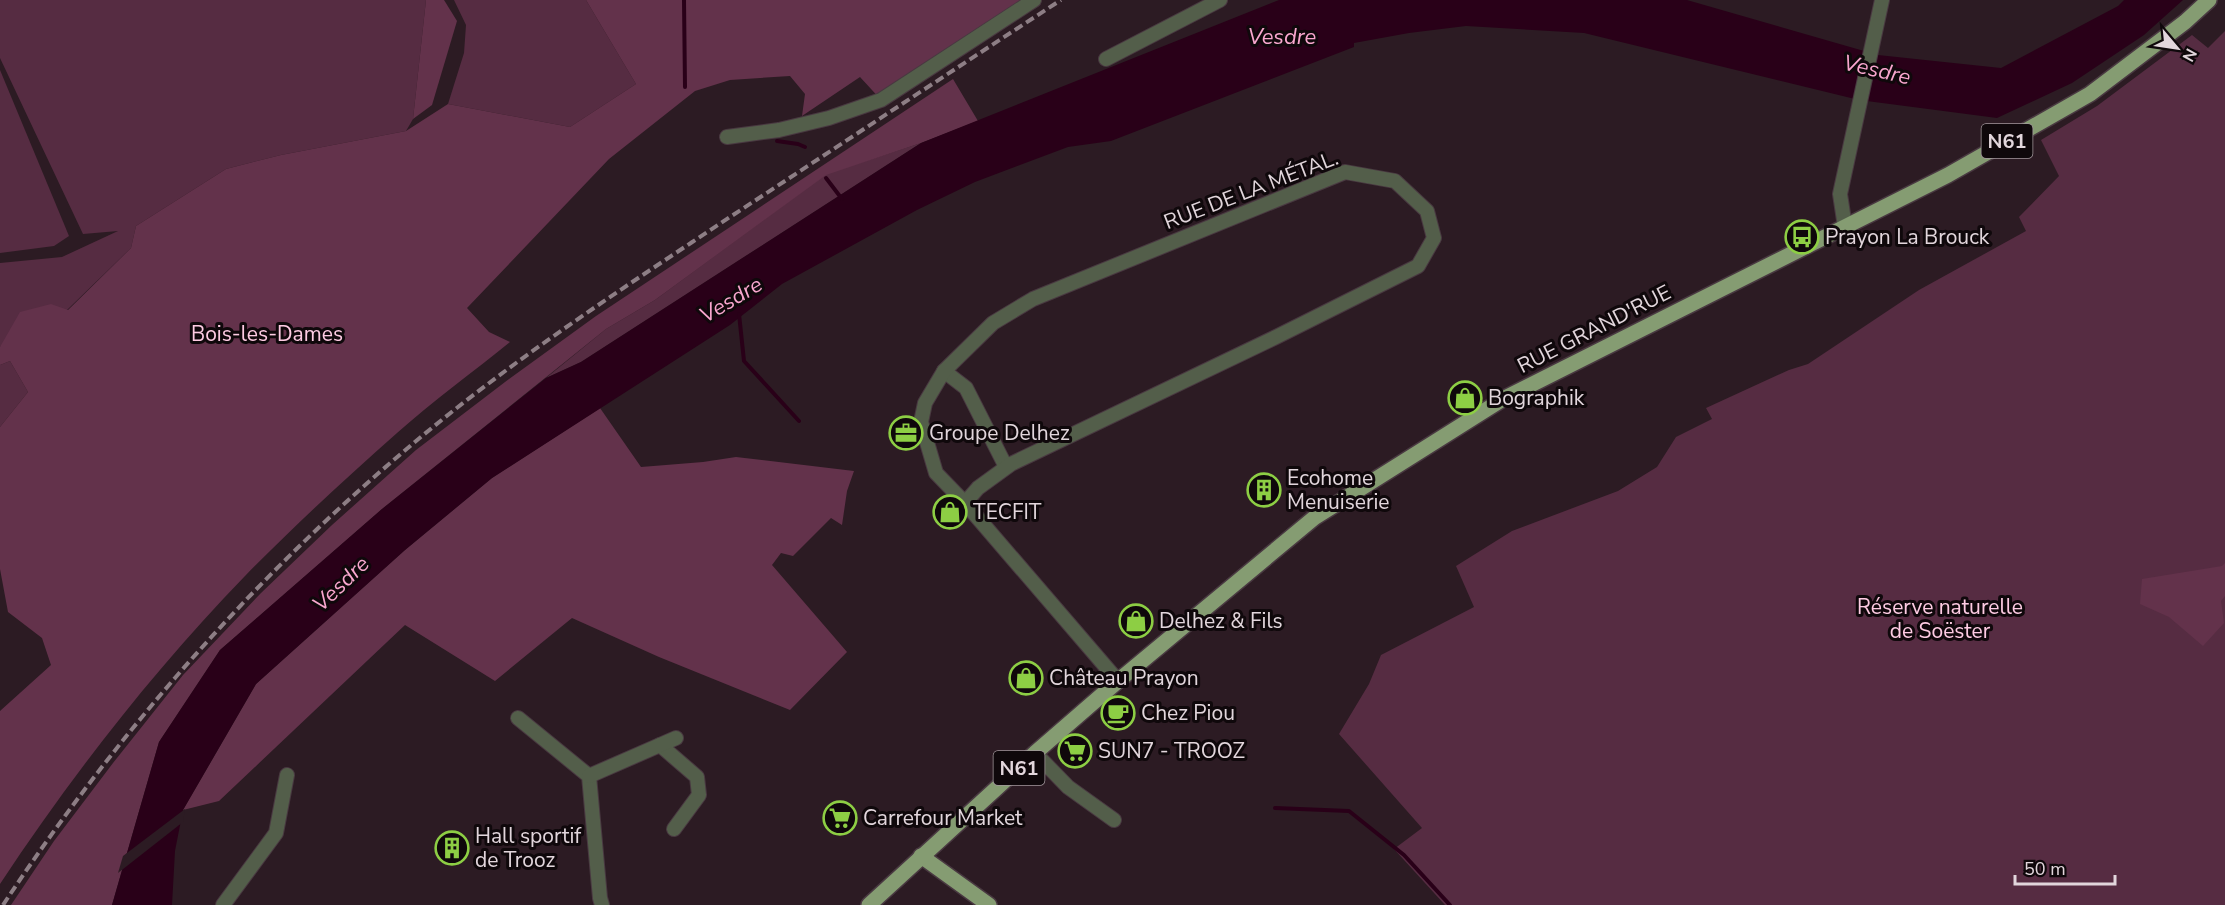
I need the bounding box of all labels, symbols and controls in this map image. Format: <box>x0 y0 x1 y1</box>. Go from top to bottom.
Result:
north arrow <box>2147 18 2207 78</box>
water label: Vesdre <box>1248 22 1317 52</box>
text: N <box>2177 44 2202 65</box>
water label: Vesdre <box>1840 48 1914 92</box>
road number: N61 <box>1982 124 2032 158</box>
street label: RUE DE LA MÉTAL. <box>1160 144 1342 236</box>
bus stop icon: Prayon La Brouck <box>1784 219 1820 255</box>
place label: Prayon La Brouck <box>1825 223 1990 251</box>
water label: Vesdre <box>694 269 768 330</box>
street label: RUE GRAND'RUE <box>1512 278 1676 380</box>
park label: Bois-les-Dames <box>191 320 343 348</box>
shop icon: Bographik <box>1447 380 1483 416</box>
place label: Bographik <box>1488 384 1585 412</box>
office icon: Groupe Delhez <box>888 415 924 451</box>
place label: Groupe Delhez <box>929 419 1070 447</box>
place label: Ecohome Menuiserie <box>1287 464 1390 516</box>
building icon: Ecohome Menuiserie <box>1246 472 1282 508</box>
shop icon: TECFIT <box>932 494 968 530</box>
place label: TECFIT <box>973 498 1042 526</box>
water label: Vesdre <box>306 549 376 619</box>
park label: Réserve naturelle de Soëster <box>1857 593 2023 645</box>
shop icon: Delhez & Fils <box>1118 603 1154 639</box>
place label: Delhez & Fils <box>1159 607 1283 635</box>
shop icon: Château Prayon <box>1008 660 1044 696</box>
place label: Château Prayon <box>1049 664 1199 692</box>
cafe icon: Chez Piou <box>1100 695 1136 731</box>
place label: Chez Piou <box>1141 699 1235 727</box>
supermarket icon: SUN7 - TROOZ <box>1057 733 1093 769</box>
place label: SUN7 - TROOZ <box>1098 737 1245 765</box>
road number: N61 <box>994 751 1044 785</box>
supermarket icon: Carrefour Market <box>822 800 858 836</box>
place label: Carrefour Market <box>863 804 1023 832</box>
place label: Hall sportif de Trooz <box>475 822 582 874</box>
building icon: Hall sportif de Trooz <box>434 830 470 866</box>
scale bar <box>2015 848 2116 886</box>
text: 50 m <box>2024 857 2066 881</box>

